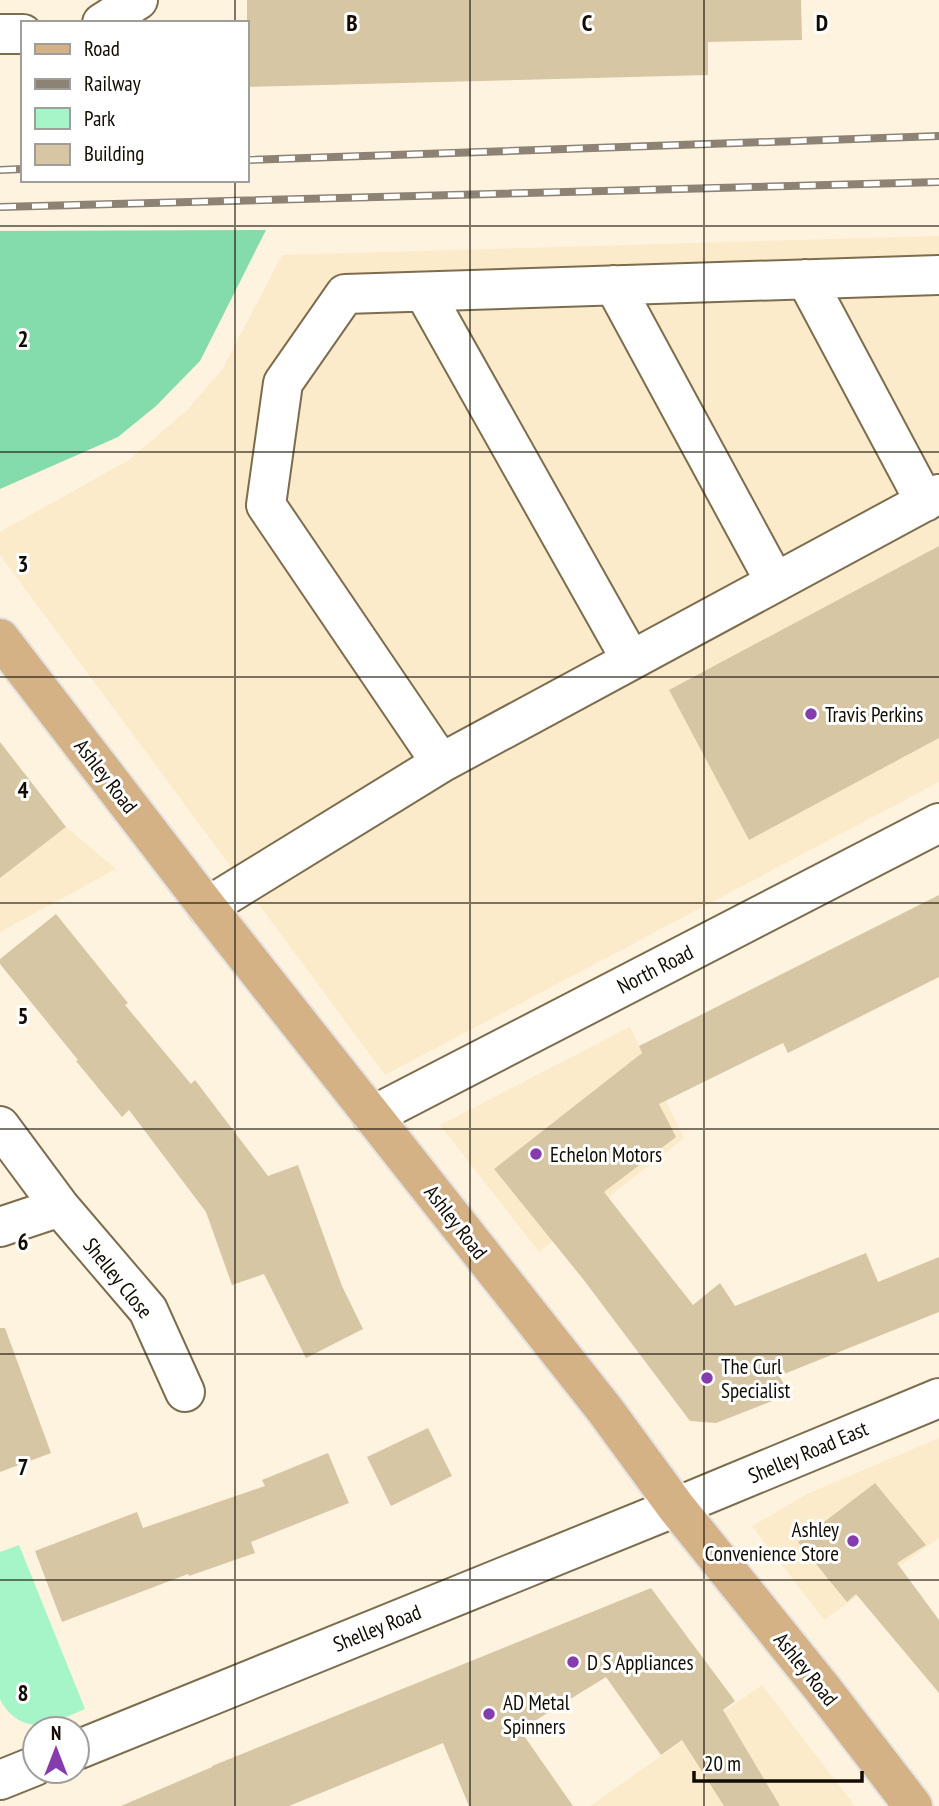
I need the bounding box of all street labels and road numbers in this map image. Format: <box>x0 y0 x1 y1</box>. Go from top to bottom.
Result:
street label: Ashley Road <box>69 733 143 819</box>
street label: North Road <box>612 938 698 1000</box>
street label: Ashley Road <box>419 1179 493 1265</box>
street label: Shelley Close <box>77 1232 159 1324</box>
street label: Shelley Road East <box>744 1415 872 1489</box>
street label: Shelley Road <box>329 1598 425 1658</box>
street label: Ashley Road <box>768 1627 844 1711</box>

